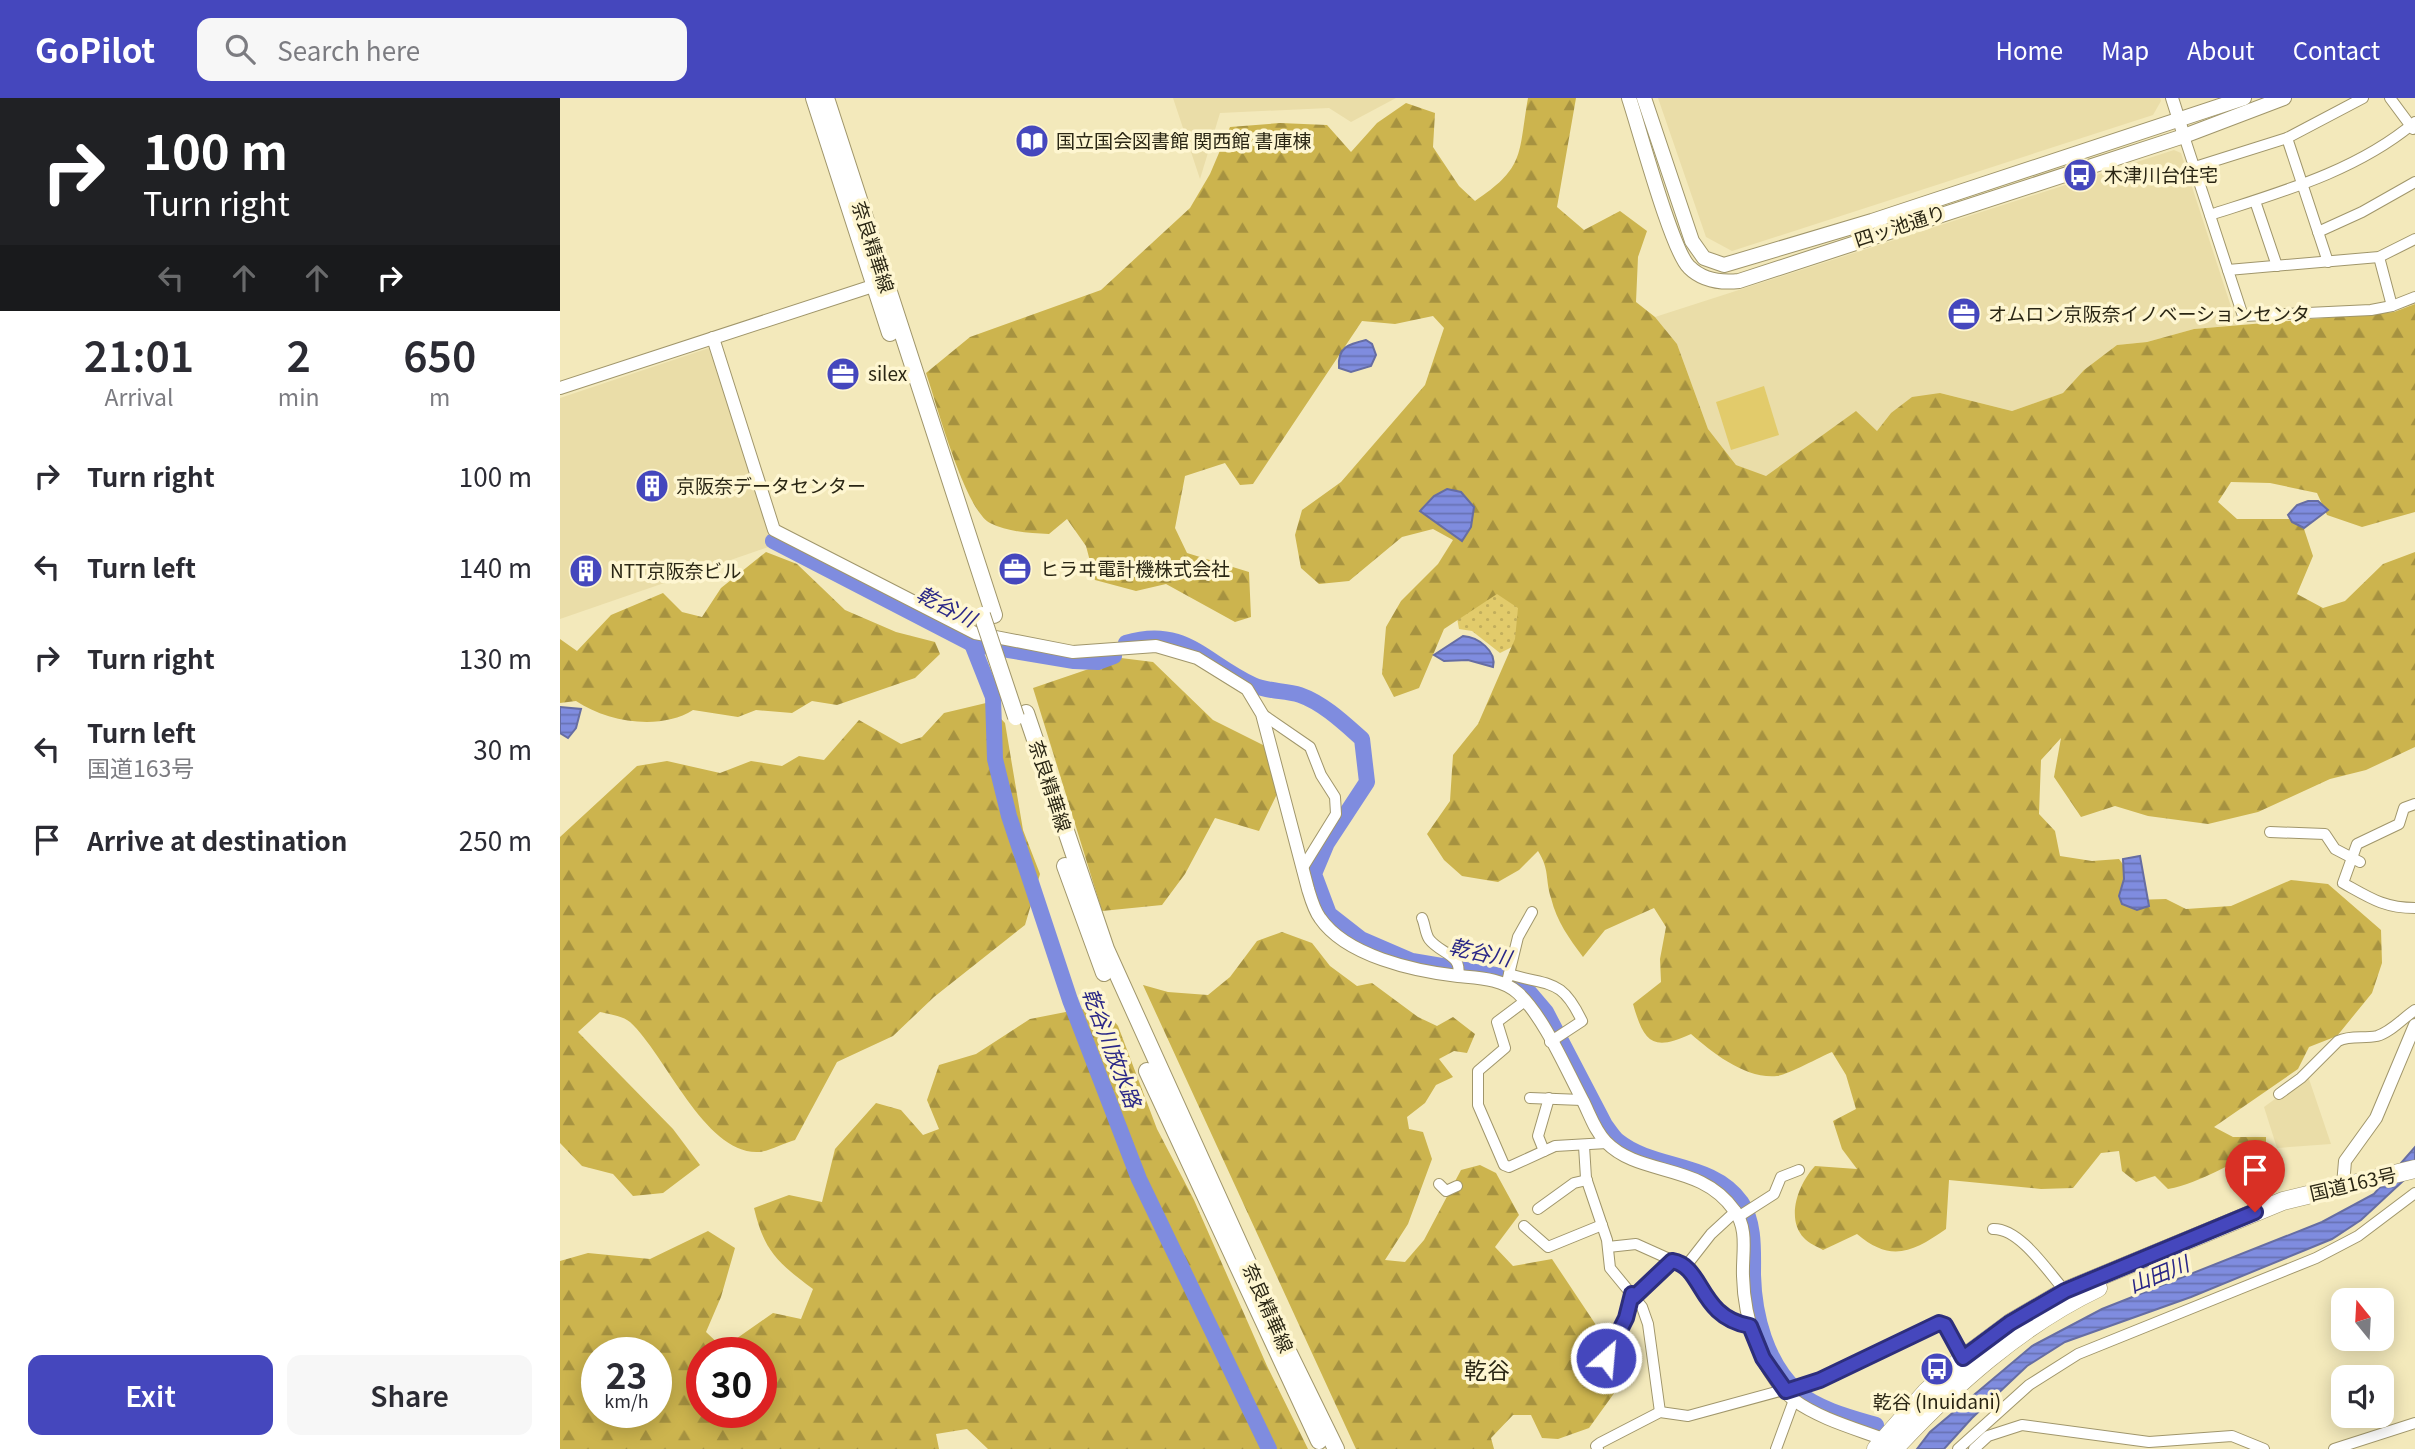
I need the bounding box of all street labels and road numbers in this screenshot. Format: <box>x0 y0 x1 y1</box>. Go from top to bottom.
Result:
street label: 奈良精華線 <box>847 197 902 296</box>
street label: 四ッ池通り <box>1850 197 1949 252</box>
street label: 奈良精華線 <box>1024 736 1079 835</box>
street label: 国道163号 <box>2306 1159 2399 1206</box>
street label: 奈良精華線 <box>1238 1258 1301 1356</box>

